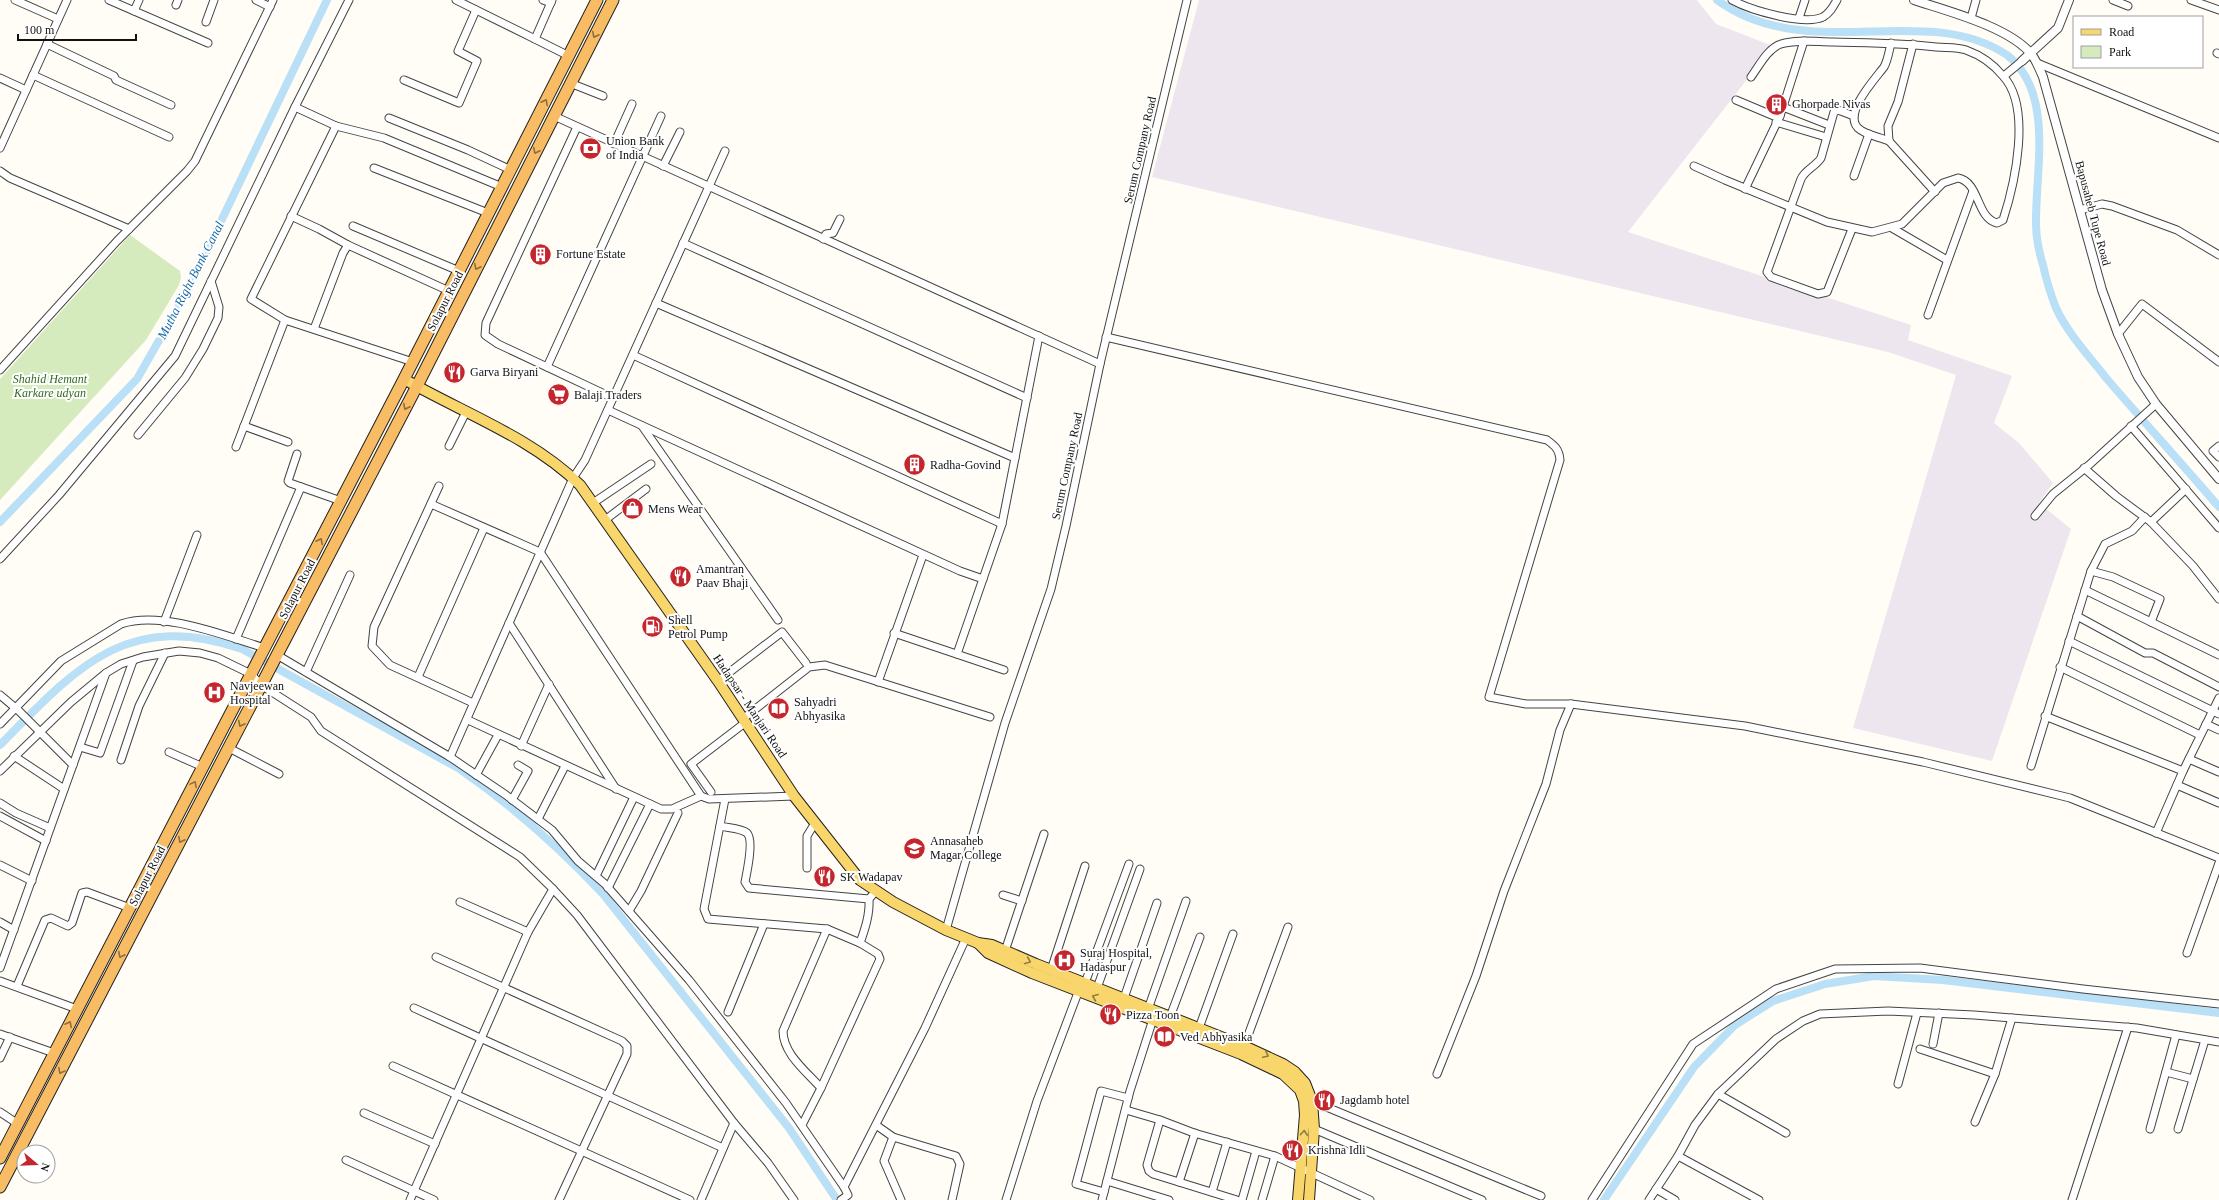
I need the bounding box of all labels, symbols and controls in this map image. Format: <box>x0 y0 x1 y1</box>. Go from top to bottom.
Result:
scale bar <box>18 16 136 42</box>
legend <box>2073 16 2203 68</box>
text: 100 m <box>24 23 55 37</box>
text: Road <box>2109 25 2134 39</box>
one-way arrow <box>592 31 600 38</box>
text: Park <box>2109 45 2131 59</box>
building icon: Ghorpade Nivas <box>1763 91 1789 117</box>
street label: Serum Company Road <box>1121 95 1159 205</box>
place label: Ghorpade Nivas <box>1792 97 1871 111</box>
one-way arrow <box>540 99 548 106</box>
place label: Union Bank of India <box>606 134 664 162</box>
bank icon: Union Bank of India <box>577 135 603 161</box>
one-way arrow <box>533 146 541 154</box>
street label: Bapusaheb Tupe Road <box>2072 159 2114 267</box>
water label: Mutha Right Bank Canal <box>154 218 227 343</box>
building icon: Fortune Estate <box>528 241 554 267</box>
place label: Fortune Estate <box>556 247 626 261</box>
one-way arrow <box>475 262 482 270</box>
street label: Solapur Road <box>424 269 466 333</box>
restaurant icon: Garva Biryani <box>441 359 467 385</box>
place label: Garva Biryani <box>470 365 539 379</box>
park label: Shahid Hemant Karkare udyan <box>13 372 88 400</box>
supermarket icon: Balaji Traders <box>546 382 572 408</box>
place label: Balaji Traders <box>574 388 642 402</box>
one-way arrow <box>403 403 410 411</box>
street label: Serum Company Road <box>1049 411 1085 521</box>
building icon: Radha-Govind <box>901 452 927 478</box>
place label: Radha-Govind <box>930 458 1001 472</box>
shop icon: Mens Wear <box>619 496 645 522</box>
place label: Mens Wear <box>648 502 702 516</box>
one-way arrow <box>315 538 323 546</box>
street label: Solapur Road <box>276 557 318 621</box>
place label: Amantran Paav Bhaji <box>696 562 749 590</box>
restaurant icon: Amantran Paav Bhaji <box>667 563 693 589</box>
place label: Shell Petrol Pump <box>668 613 728 641</box>
fuel station icon: Shell Petrol Pump <box>640 614 666 640</box>
street label: Hadapsar - Manjari Road <box>710 652 790 760</box>
place label: Navjeewan Hospital <box>230 679 284 707</box>
hospital icon: Navjeewan Hospital <box>202 680 228 706</box>
place label: Sahyadri Abhyasika <box>794 695 846 723</box>
library icon: Sahyadri Abhyasika <box>766 696 792 722</box>
one-way arrow <box>238 720 245 728</box>
one-way arrow <box>189 781 197 788</box>
place label: Annasaheb Magar College <box>930 834 1002 862</box>
school or university icon: Annasaheb Magar College <box>902 835 928 861</box>
one-way arrow <box>178 836 186 843</box>
street label: Solapur Road <box>126 844 168 908</box>
restaurant icon: SK Wadapav <box>811 864 837 890</box>
place label: SK Wadapav <box>840 870 902 884</box>
place label: Suraj Hospital, Hadaspur <box>1080 946 1152 974</box>
hospital icon: Suraj Hospital, Hadaspur <box>1051 947 1077 973</box>
one-way arrow <box>118 951 126 958</box>
one-way arrow <box>1024 956 1031 964</box>
one-way arrow <box>1092 993 1099 1001</box>
restaurant icon: Pizza Toon <box>1097 1002 1123 1028</box>
place label: Pizza Toon <box>1126 1008 1179 1022</box>
one-way arrow <box>64 1020 72 1028</box>
library icon: Ved Abhyasika <box>1151 1024 1177 1050</box>
place label: Ved Abhyasika <box>1180 1030 1253 1044</box>
one-way arrow <box>1262 1051 1269 1059</box>
one-way arrow <box>58 1066 66 1074</box>
restaurant icon: Jagdamb hotel <box>1311 1087 1337 1113</box>
place label: Jagdamb hotel <box>1340 1093 1410 1107</box>
one-way arrow <box>1299 1130 1308 1136</box>
restaurant icon: Krishna Idli <box>1279 1137 1305 1163</box>
place label: Krishna Idli <box>1308 1143 1366 1157</box>
north arrow <box>16 1144 56 1184</box>
text: N <box>38 1162 52 1173</box>

